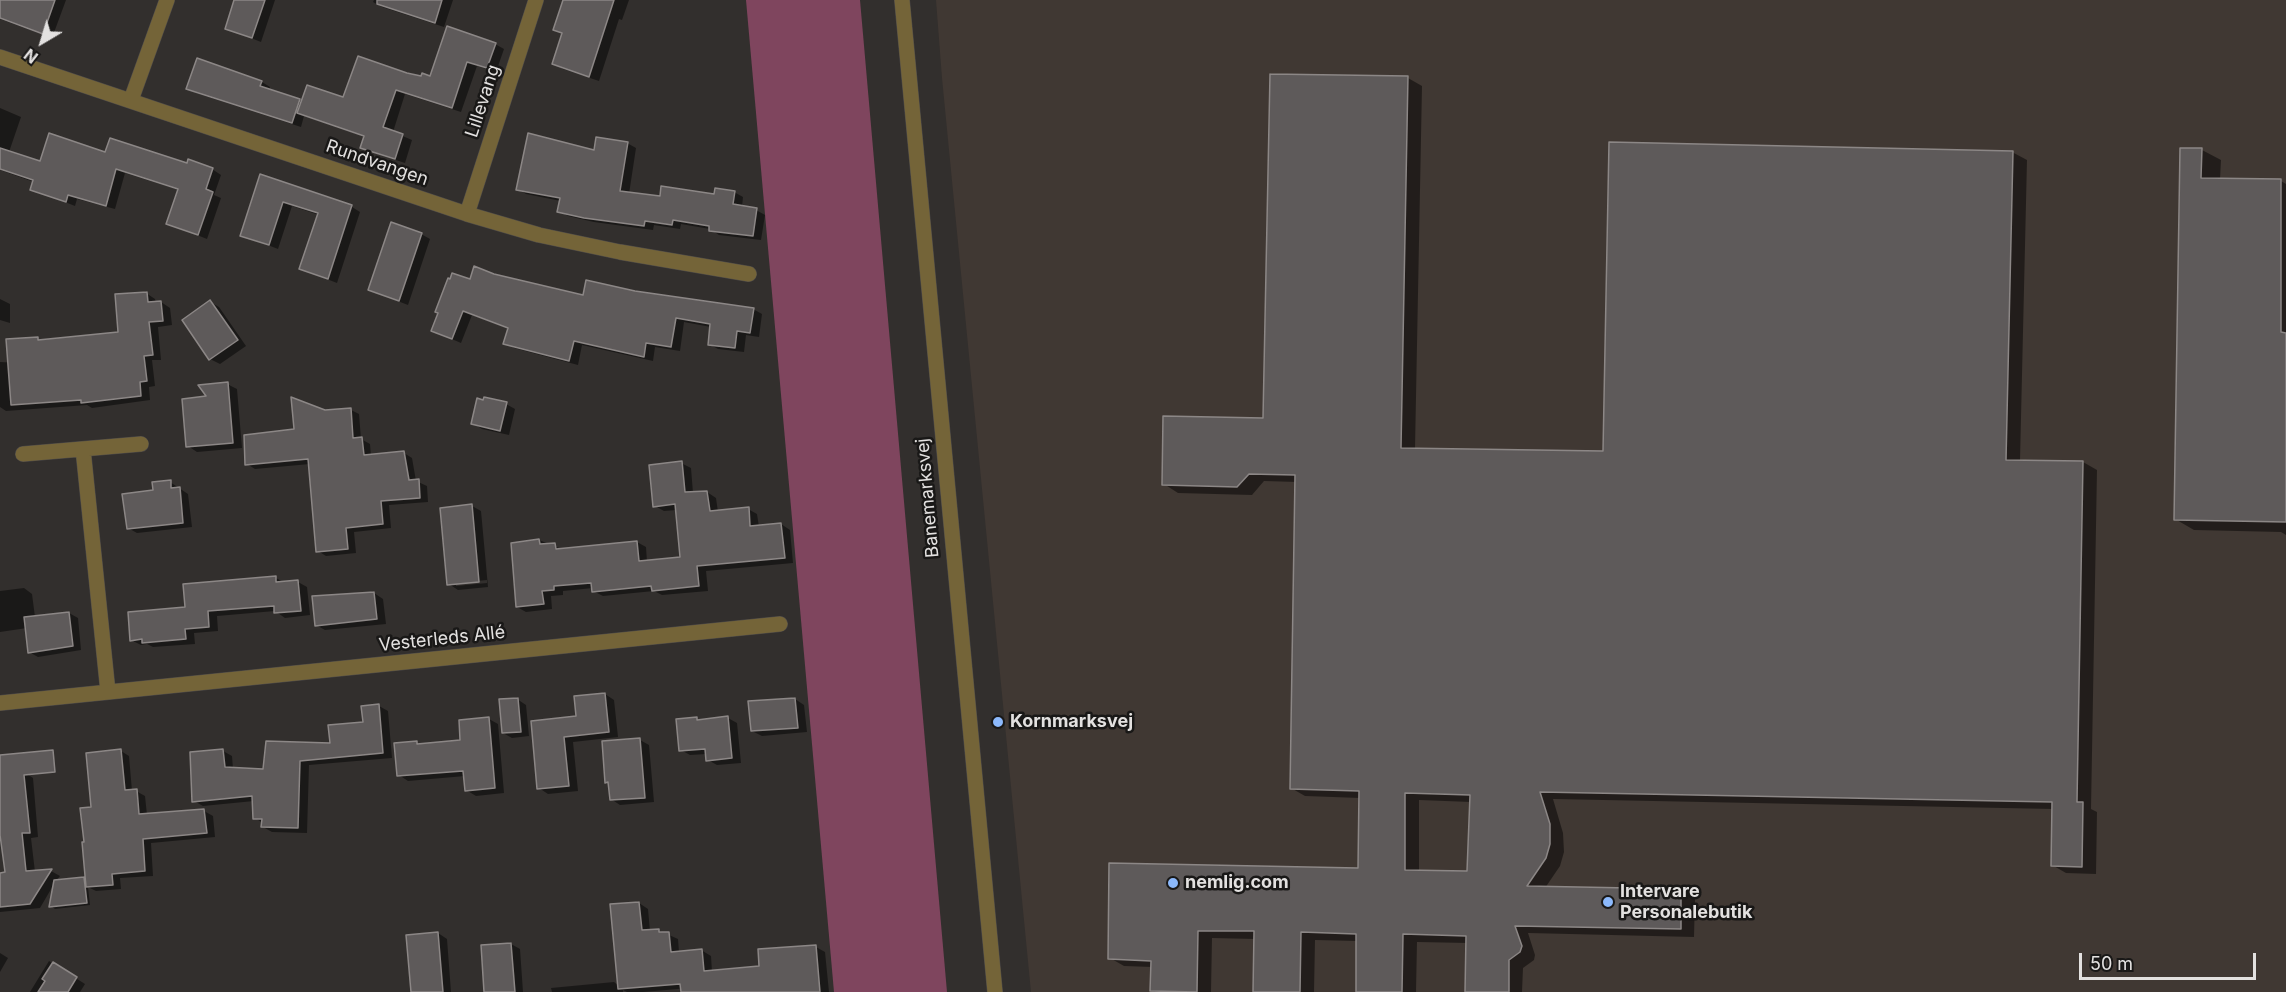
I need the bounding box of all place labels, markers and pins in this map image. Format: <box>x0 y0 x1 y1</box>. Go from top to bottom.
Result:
place label: Kornmarksvej <box>1010 711 1133 733</box>
marker: Kornmarksvej <box>991 715 1005 729</box>
place label: nemlig.com <box>1185 872 1289 894</box>
marker: nemlig.com <box>1166 876 1180 890</box>
place label: Intervare Personalebutik <box>1620 881 1752 924</box>
marker: Intervare Personalebutik <box>1601 895 1615 909</box>

